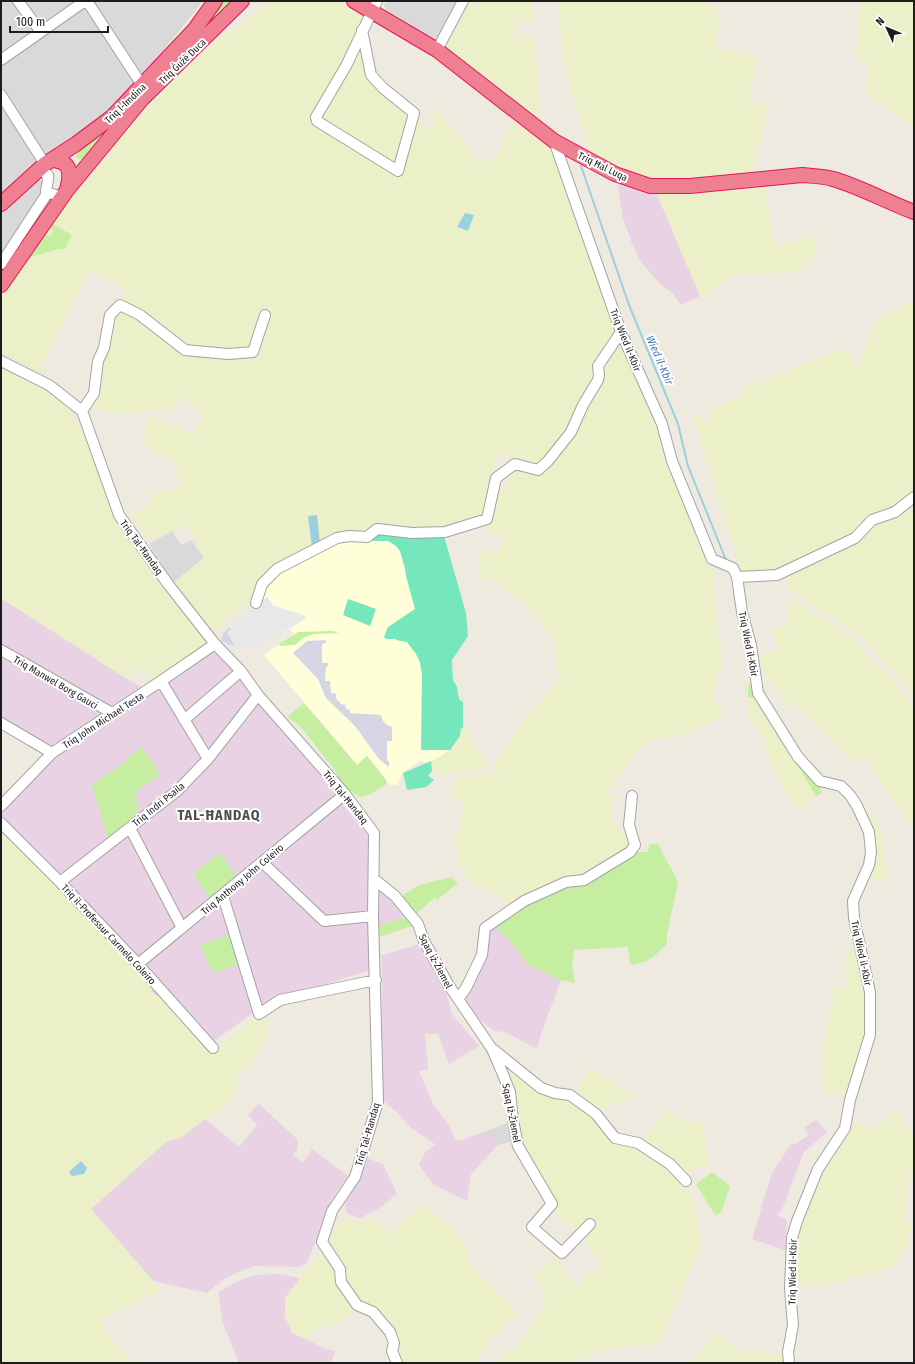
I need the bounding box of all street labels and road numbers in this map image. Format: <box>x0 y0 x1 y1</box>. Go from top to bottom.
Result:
street label: Triq Ġużè Duca <box>155 35 209 87</box>
street label: Triq l-Imdina <box>103 81 149 126</box>
street label: Triq Ħal Luqa <box>576 150 629 184</box>
street label: Triq Wied il-Kbir <box>607 307 643 374</box>
street label: Triq Tal-Ħandaq <box>117 518 165 577</box>
street label: Triq Wied il-Kbir <box>736 611 760 678</box>
street label: Triq Manwel Borg Gauci <box>11 654 100 712</box>
street label: Triq John Michael Testa <box>61 690 146 752</box>
street label: Triq Tal-Ħandaq <box>320 769 370 827</box>
street label: Triq Indrì Psaila <box>129 779 187 829</box>
street label: Triq Anthony John Coleiro <box>199 842 286 918</box>
street label: Triq il-Professur Carmelo Coleiro <box>59 882 158 987</box>
street label: Triq Wied il-Kbir <box>848 920 874 987</box>
street label: Sqaq iż-Żiemel <box>416 931 456 991</box>
street label: Sqaq Iż-Żiemel <box>499 1082 525 1144</box>
street label: Triq Tal-Ħandaq <box>353 1101 383 1167</box>
street label: Triq Wied il-Kbir <box>786 1238 800 1305</box>

